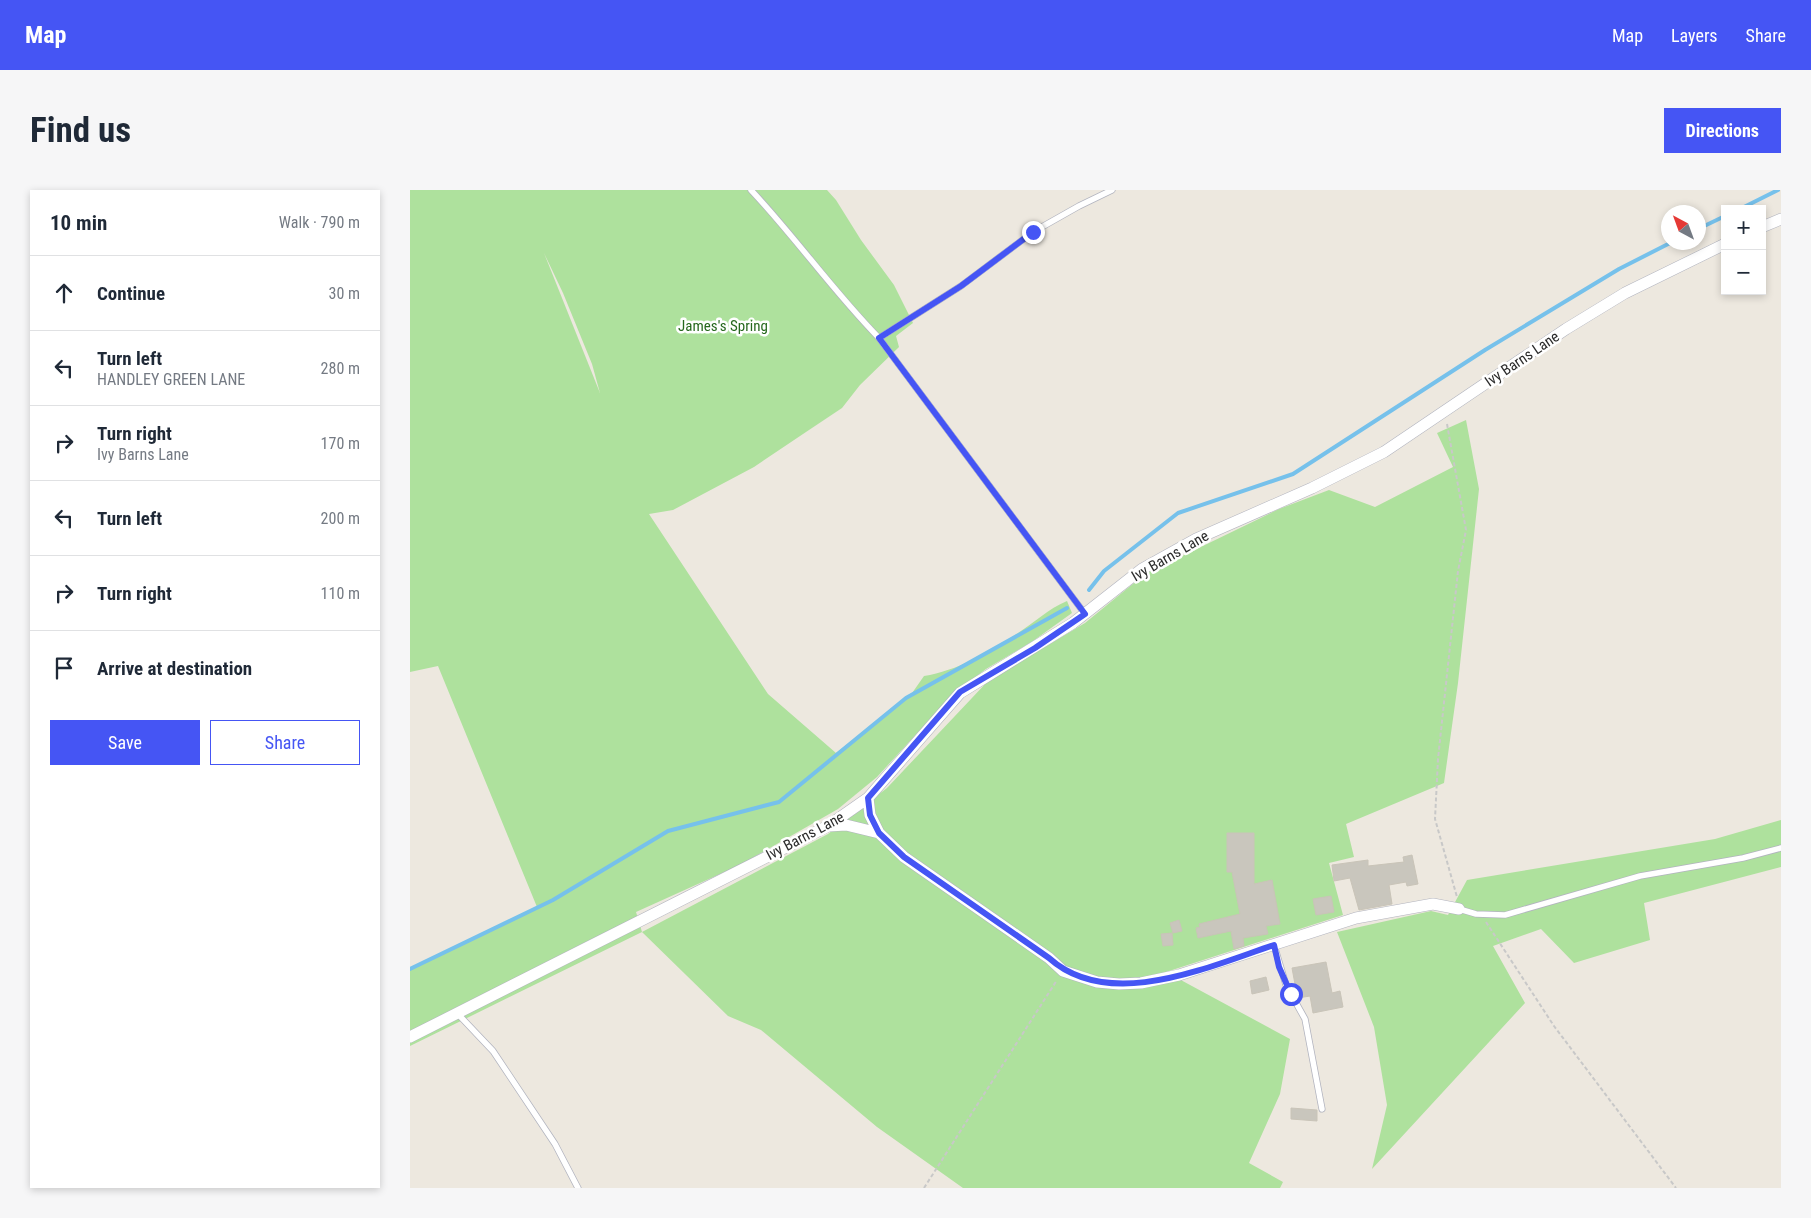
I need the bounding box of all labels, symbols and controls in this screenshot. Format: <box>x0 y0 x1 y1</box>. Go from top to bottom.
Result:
text: Map <box>25 21 66 49</box>
text: Map <box>1612 25 1643 46</box>
text: Layers <box>1671 25 1718 46</box>
text: Share <box>1746 25 1786 46</box>
button: Directions <box>1664 108 1781 153</box>
text: Find us <box>30 110 131 151</box>
north arrow <box>1661 205 1706 250</box>
map controls <box>1721 205 1766 295</box>
button: + <box>1721 205 1766 250</box>
text: 10 min <box>50 211 107 235</box>
text: Walk · 790 m <box>279 213 360 232</box>
route end <box>1022 221 1045 244</box>
button: − <box>1721 250 1766 295</box>
icon: ahead <box>50 279 78 307</box>
text: Continue <box>97 282 165 305</box>
text: 30 m <box>328 284 360 303</box>
park label: James's Spring <box>678 317 768 335</box>
street label: Ivy Barns Lane <box>1481 328 1563 390</box>
text: Turn left <box>97 347 162 370</box>
icon: left <box>50 354 78 382</box>
text: 280 m <box>321 359 360 378</box>
text: HANDLEY GREEN LANE <box>97 370 245 389</box>
text: Turn right <box>97 422 172 445</box>
icon: right <box>50 429 78 457</box>
text: 170 m <box>321 434 360 453</box>
text: Ivy Barns Lane <box>97 445 189 464</box>
icon: left <box>50 504 78 532</box>
text: Turn left <box>97 507 162 530</box>
text: 200 m <box>321 509 360 528</box>
street label: Ivy Barns Lane <box>1128 527 1212 585</box>
icon: right <box>50 579 78 607</box>
text: Turn right <box>97 582 172 605</box>
text: 110 m <box>321 584 360 603</box>
icon: arrive <box>50 654 78 682</box>
text: Arrive at destination <box>97 657 252 680</box>
button: Save <box>50 720 200 765</box>
button: Share <box>210 720 360 765</box>
street label: Ivy Barns Lane <box>763 808 847 864</box>
route start <box>1280 983 1303 1006</box>

